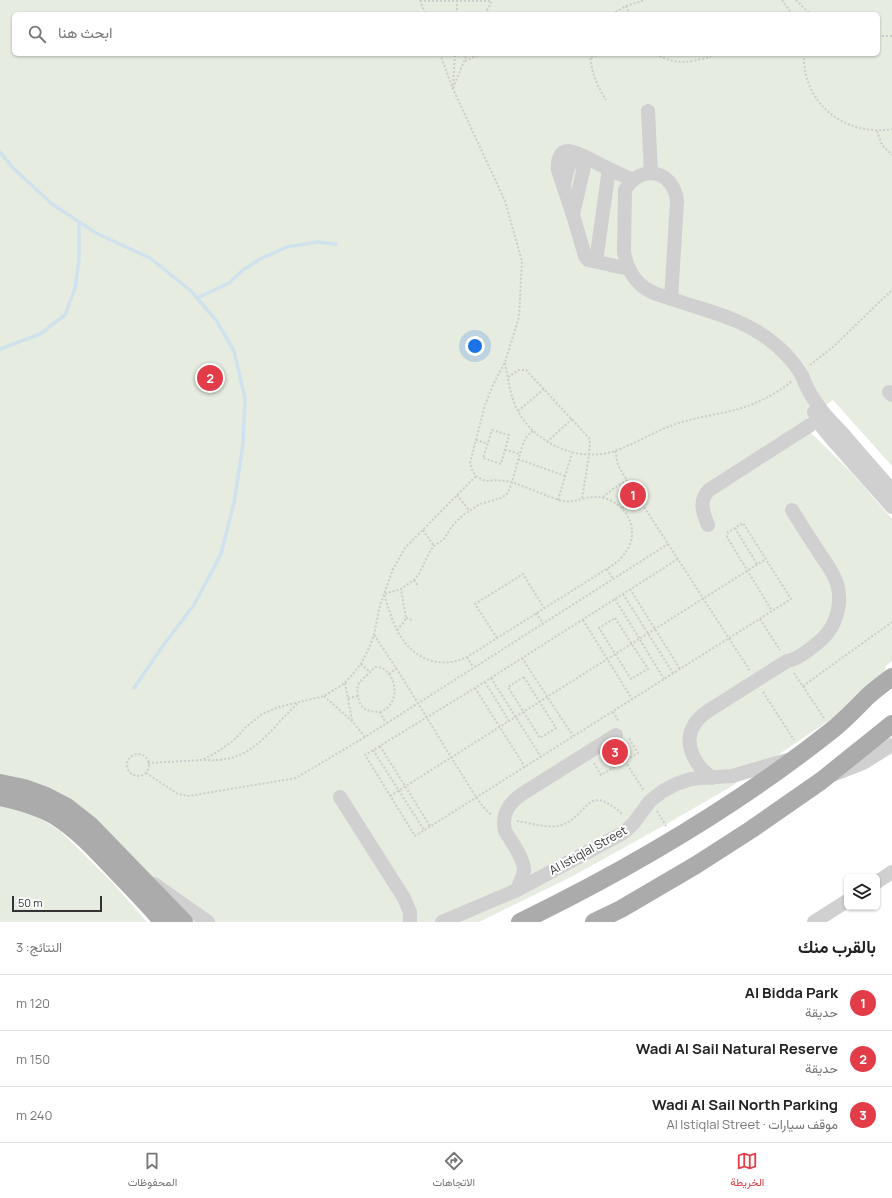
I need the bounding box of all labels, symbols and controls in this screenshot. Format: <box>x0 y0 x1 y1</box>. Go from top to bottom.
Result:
search box <box>12 12 880 56</box>
text: ابحث هنا <box>58 22 112 43</box>
icon: search <box>26 23 48 45</box>
your location <box>465 336 485 356</box>
pin: 2 <box>197 363 223 393</box>
pin: 1 <box>620 480 646 510</box>
pin: 3 <box>602 737 628 767</box>
street label: Al Istiqlal Street <box>546 821 630 878</box>
map controls <box>844 874 880 910</box>
button: layers <box>844 874 880 910</box>
scale bar <box>12 894 102 913</box>
text: 50 m <box>18 895 43 910</box>
text: بالقرب منك <box>798 935 876 958</box>
text: النتائج: 3 <box>16 938 62 956</box>
text: Al Bidda Park <box>745 982 838 1003</box>
text: 120 m <box>16 994 50 1012</box>
text: 1 <box>860 994 866 1012</box>
text: حديقة <box>805 1003 838 1021</box>
text: Wadi Al Sail Natural Reserve <box>636 1038 838 1059</box>
text: 150 m <box>16 1050 50 1068</box>
text: 2 <box>859 1050 867 1068</box>
text: حديقة <box>805 1059 838 1077</box>
text: Wadi Al Sail North Parking <box>652 1094 838 1115</box>
text: 240 m <box>16 1106 52 1124</box>
text: 3 <box>859 1106 867 1124</box>
text: موقف سيارات · Al Istiqlal Street <box>666 1115 838 1133</box>
tab: المحفوظات <box>128 1150 177 1192</box>
tab: الاتجاهات <box>432 1150 475 1192</box>
tab: الخريطة <box>730 1150 764 1192</box>

